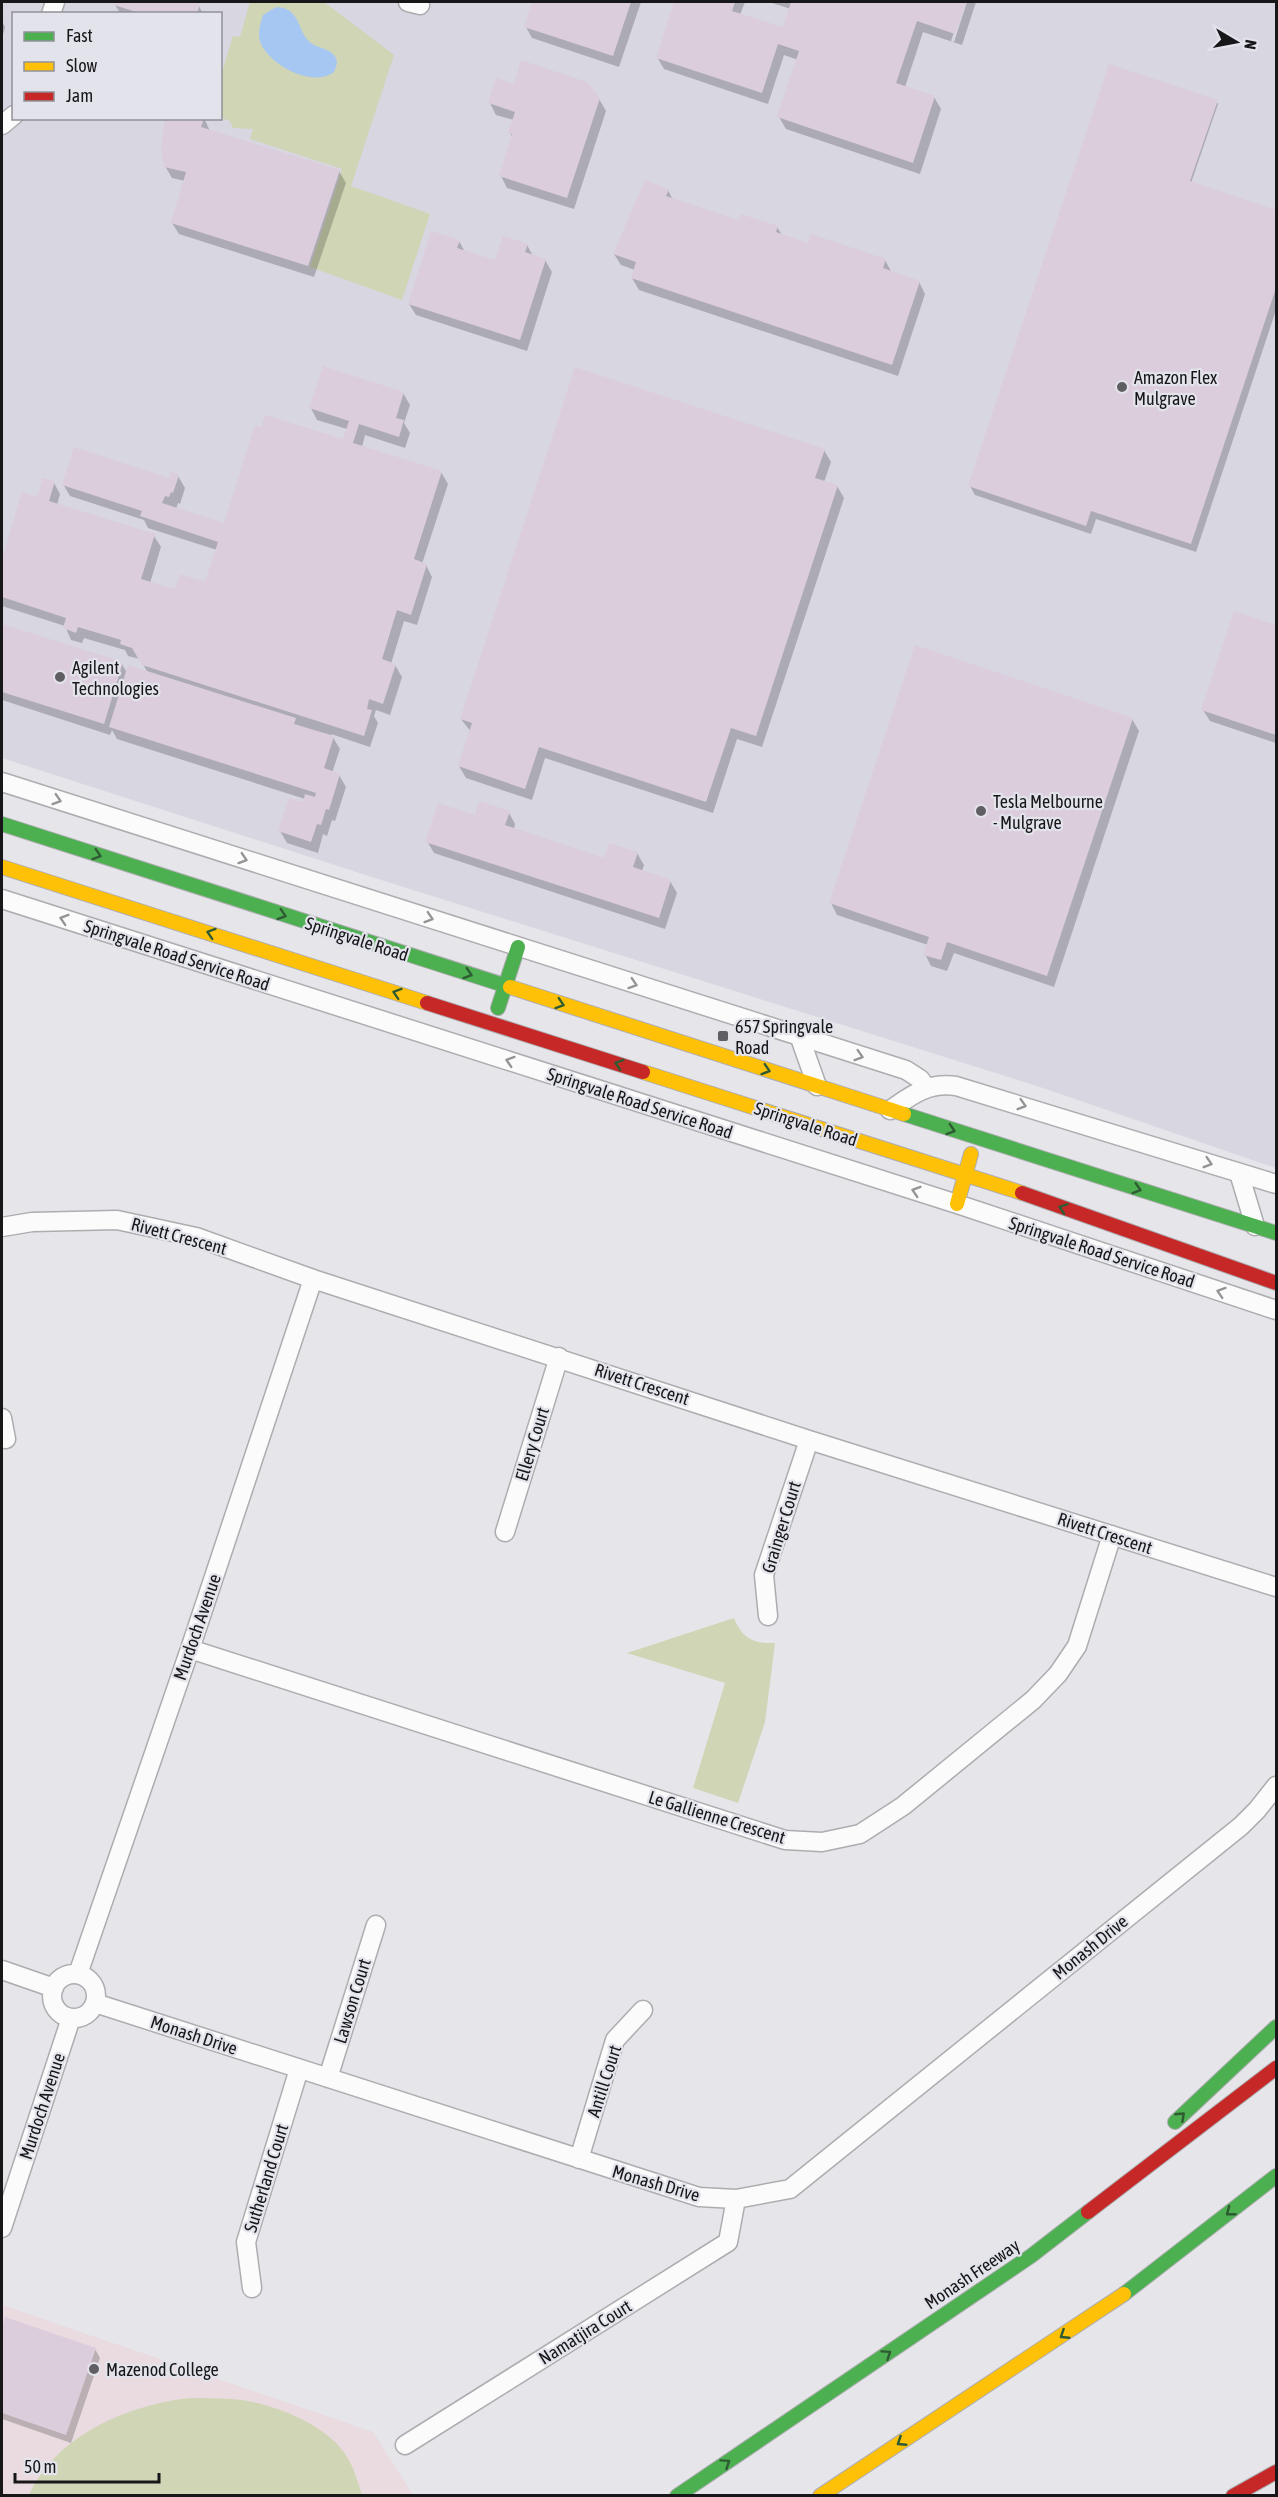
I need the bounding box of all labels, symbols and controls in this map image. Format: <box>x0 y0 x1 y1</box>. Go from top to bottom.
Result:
legend <box>12 12 222 120</box>
north arrow <box>1206 12 1266 72</box>
text: Fast <box>66 25 93 46</box>
text: N <box>1241 38 1260 51</box>
text: Slow <box>66 55 97 76</box>
text: Jam <box>66 85 93 106</box>
place label: Amazon Flex Mulgrave <box>1134 367 1217 409</box>
marker: Amazon Flex Mulgrave <box>1115 380 1129 394</box>
place label: Agilent Technologies <box>72 657 159 699</box>
marker: Agilent Technologies <box>53 670 67 684</box>
place label: Tesla Melbourne - Mulgrave <box>993 791 1103 833</box>
one-way arrow <box>51 793 62 805</box>
marker: Tesla Melbourne - Mulgrave <box>974 804 988 818</box>
one-way arrow <box>91 848 102 860</box>
one-way arrow <box>237 852 248 864</box>
one-way arrow <box>276 908 287 921</box>
one-way arrow <box>423 911 434 924</box>
street label: Springvale Road <box>303 912 411 966</box>
one-way arrow <box>59 914 70 926</box>
street label: Springvale Road Service Road <box>82 915 272 995</box>
one-way arrow <box>206 928 217 941</box>
one-way arrow <box>462 967 473 980</box>
one-way arrow <box>627 976 638 989</box>
one-way arrow <box>392 988 403 1000</box>
one-way arrow <box>554 997 565 1009</box>
place label: 657 Springvale Road <box>735 1016 833 1058</box>
marker: 657 Springvale Road <box>716 1029 730 1043</box>
one-way arrow <box>853 1049 864 1061</box>
one-way arrow <box>505 1056 516 1068</box>
one-way arrow <box>614 1059 625 1071</box>
street label: Springvale Road Service Road <box>545 1063 735 1143</box>
one-way arrow <box>760 1063 771 1075</box>
street label: Springvale Road <box>752 1097 860 1151</box>
one-way arrow <box>1016 1098 1027 1110</box>
one-way arrow <box>945 1123 956 1135</box>
one-way arrow <box>1203 1156 1213 1168</box>
one-way arrow <box>1131 1182 1142 1194</box>
one-way arrow <box>911 1186 922 1198</box>
one-way arrow <box>1058 1202 1069 1215</box>
street label: Springvale Road Service Road <box>1007 1212 1197 1292</box>
street label: Rivett Crescent <box>129 1213 229 1259</box>
one-way arrow <box>1216 1286 1227 1299</box>
street label: Rivett Crescent <box>592 1359 692 1409</box>
street label: Ellery Court <box>511 1405 553 1483</box>
street label: Grainger Court <box>757 1479 805 1575</box>
street label: Rivett Crescent <box>1055 1508 1155 1558</box>
street label: Murdoch Avenue <box>169 1571 225 1683</box>
street label: Le Gallienne Crescent <box>646 1786 788 1848</box>
street label: Monash Drive <box>1048 1910 1132 1984</box>
street label: Lawson Court <box>329 1956 375 2046</box>
street label: Monash Drive <box>148 2011 240 2059</box>
street label: Antill Court <box>583 2042 625 2120</box>
street label: Murdoch Avenue <box>15 2050 69 2162</box>
one-way arrow <box>1174 2112 1185 2123</box>
street label: Sutherland Court <box>240 2121 292 2235</box>
street label: Monash Drive <box>610 2160 702 2206</box>
one-way arrow <box>1226 2205 1237 2216</box>
street label: Monash Freeway <box>921 2235 1023 2313</box>
street label: Namatjira Court <box>535 2295 635 2369</box>
one-way arrow <box>1060 2328 1071 2339</box>
one-way arrow <box>881 2350 892 2361</box>
place label: Mazenod College <box>106 2359 219 2380</box>
marker: Mazenod College <box>87 2362 101 2376</box>
one-way arrow <box>897 2435 908 2446</box>
scale bar <box>15 2446 159 2484</box>
text: 50 m <box>24 2456 56 2477</box>
one-way arrow <box>719 2459 730 2470</box>

